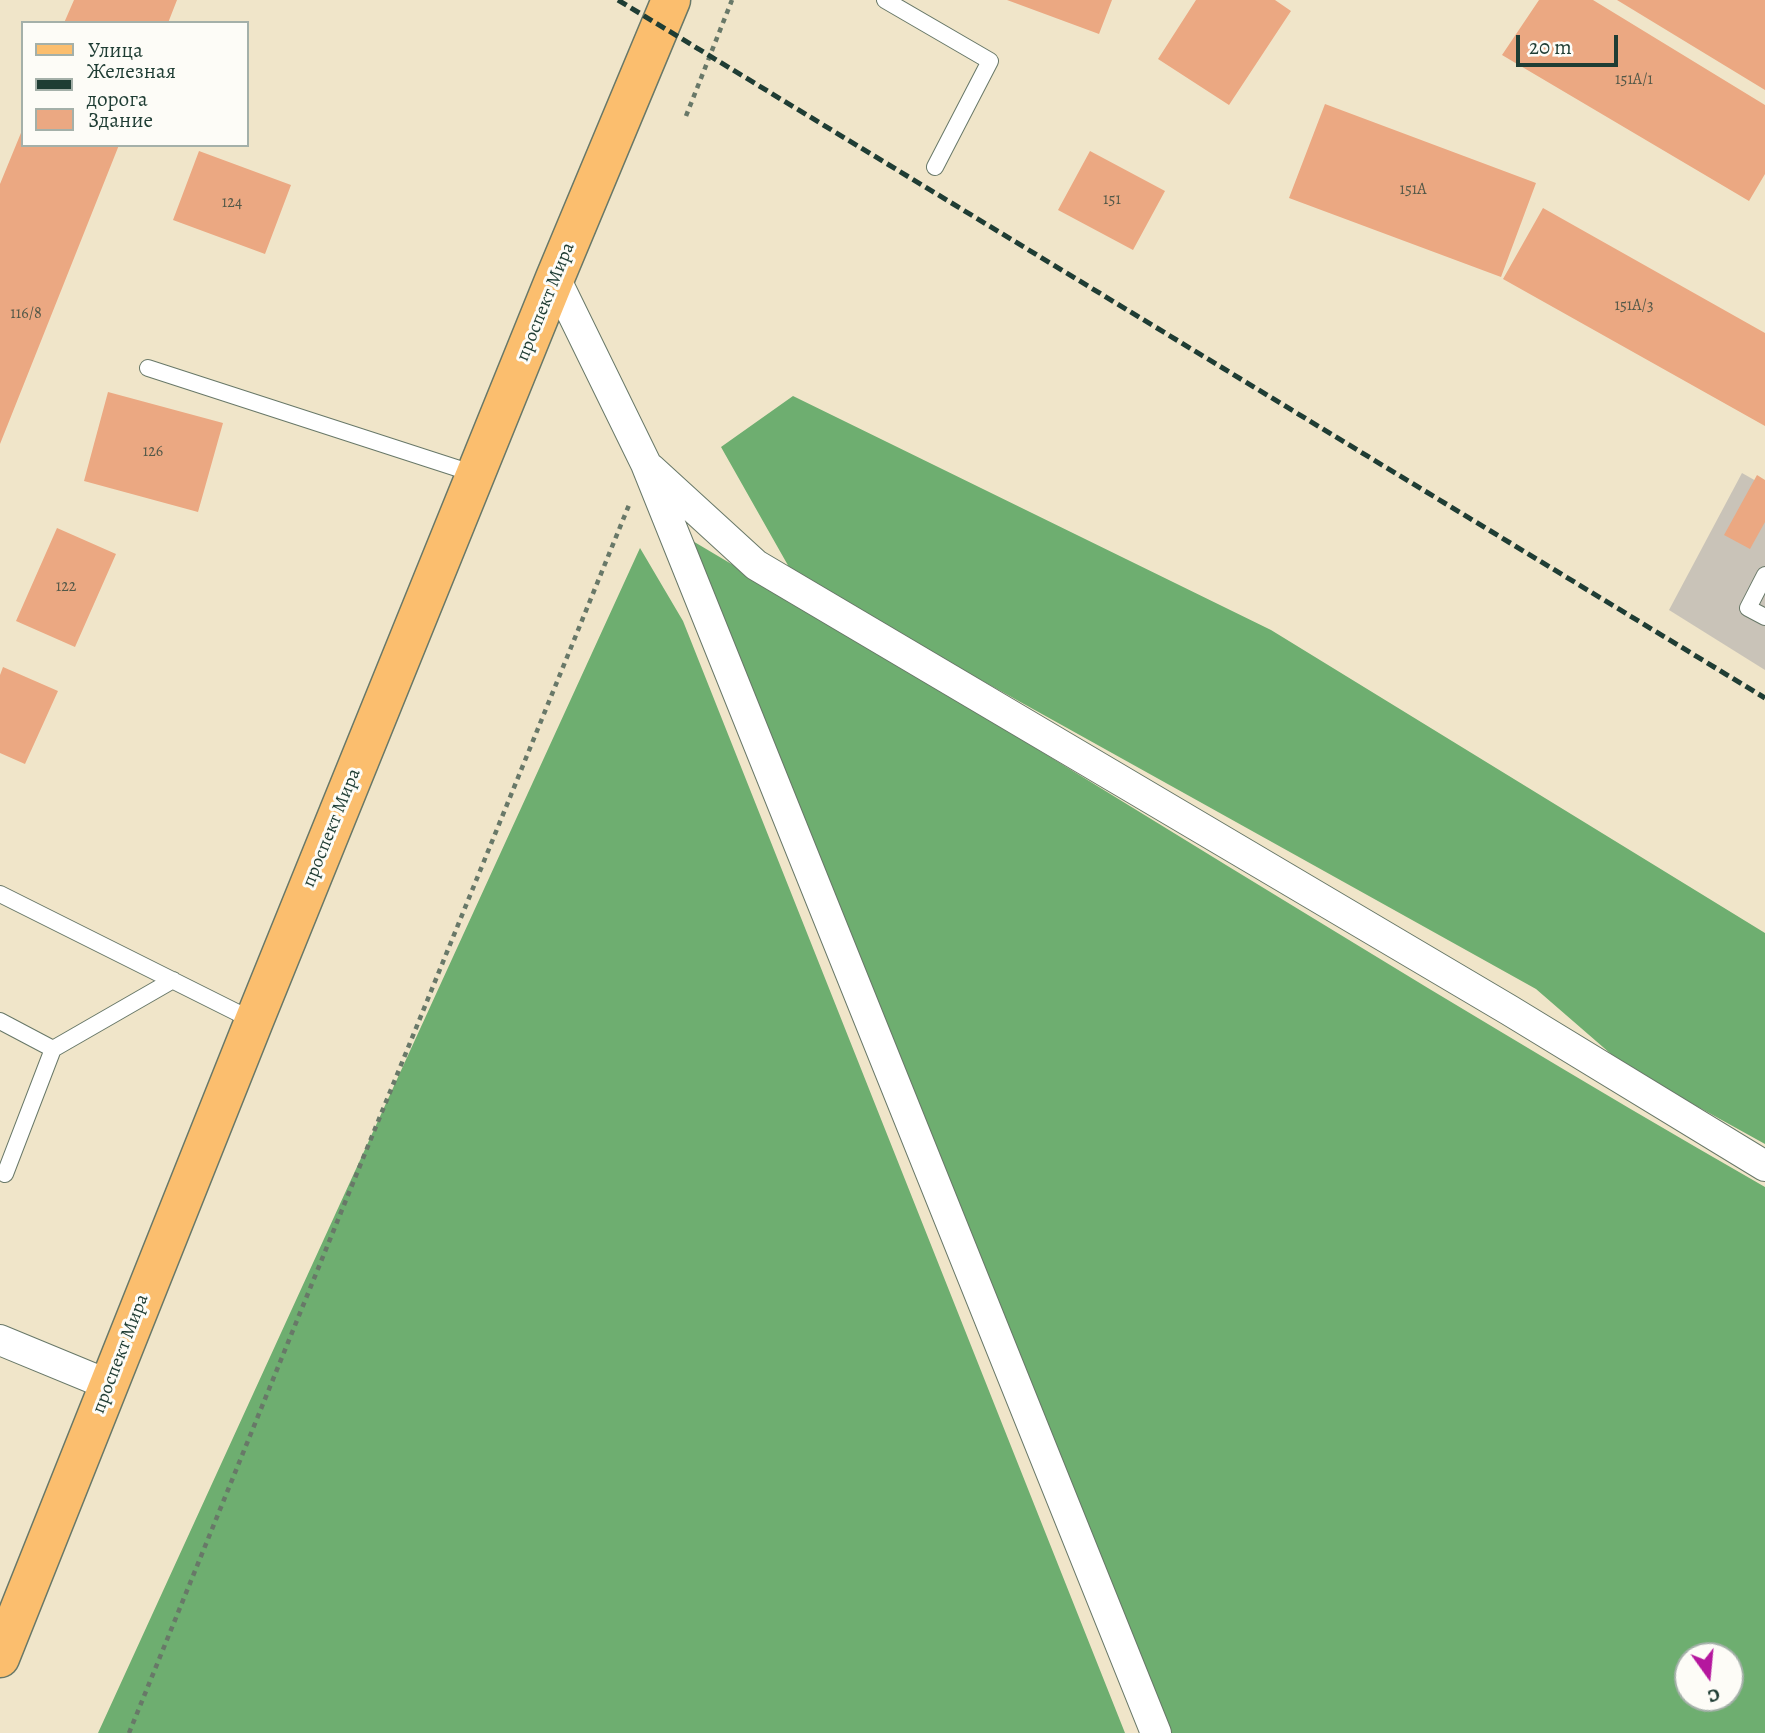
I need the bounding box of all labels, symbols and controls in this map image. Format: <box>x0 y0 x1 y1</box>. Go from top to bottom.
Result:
legend <box>21 21 248 147</box>
scale bar <box>1520 21 1622 65</box>
text: 20 m <box>1529 33 1572 61</box>
text: Улица <box>88 36 143 64</box>
text: Железная дорога <box>87 57 176 113</box>
house number: 151А/1 <box>1615 70 1653 90</box>
text: Здание <box>88 106 153 134</box>
house number: 151А <box>1399 180 1427 200</box>
house number: 151 <box>1103 190 1121 210</box>
house number: 124 <box>222 193 242 213</box>
street label: проспект Мира <box>512 239 580 365</box>
house number: 151А/3 <box>1614 296 1654 316</box>
house number: 116/8 <box>10 304 42 324</box>
house number: 126 <box>143 442 163 462</box>
house number: 122 <box>56 577 76 597</box>
street label: проспект Мира <box>298 765 366 891</box>
street label: проспект Мира <box>88 1291 154 1417</box>
north arrow <box>1674 1642 1744 1712</box>
text: С <box>1705 1681 1723 1709</box>

